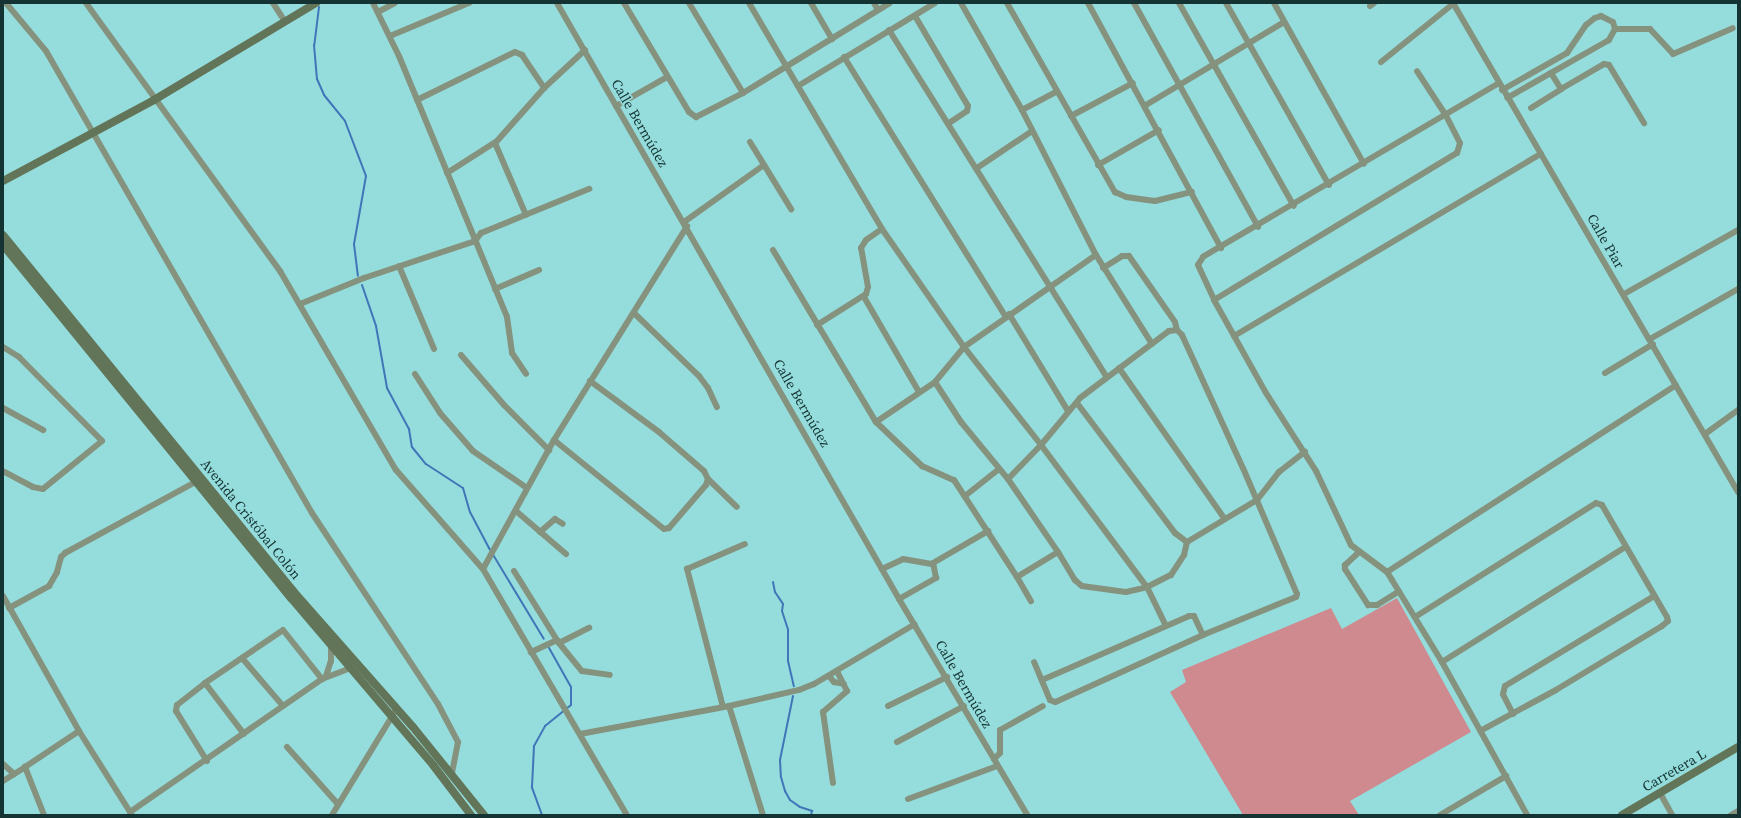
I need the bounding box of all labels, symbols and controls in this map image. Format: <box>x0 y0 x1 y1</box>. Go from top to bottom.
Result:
street label: Calle Bermúdez <box>608 76 672 170</box>
street label: Calle Piar <box>1584 211 1628 271</box>
street label: Calle Bermúdez <box>770 356 834 450</box>
street label: Avenida Cristóbal Colón <box>197 456 305 582</box>
street label: Calle Bermúdez <box>932 637 996 731</box>
street label: Carretera L <box>1639 745 1709 795</box>

